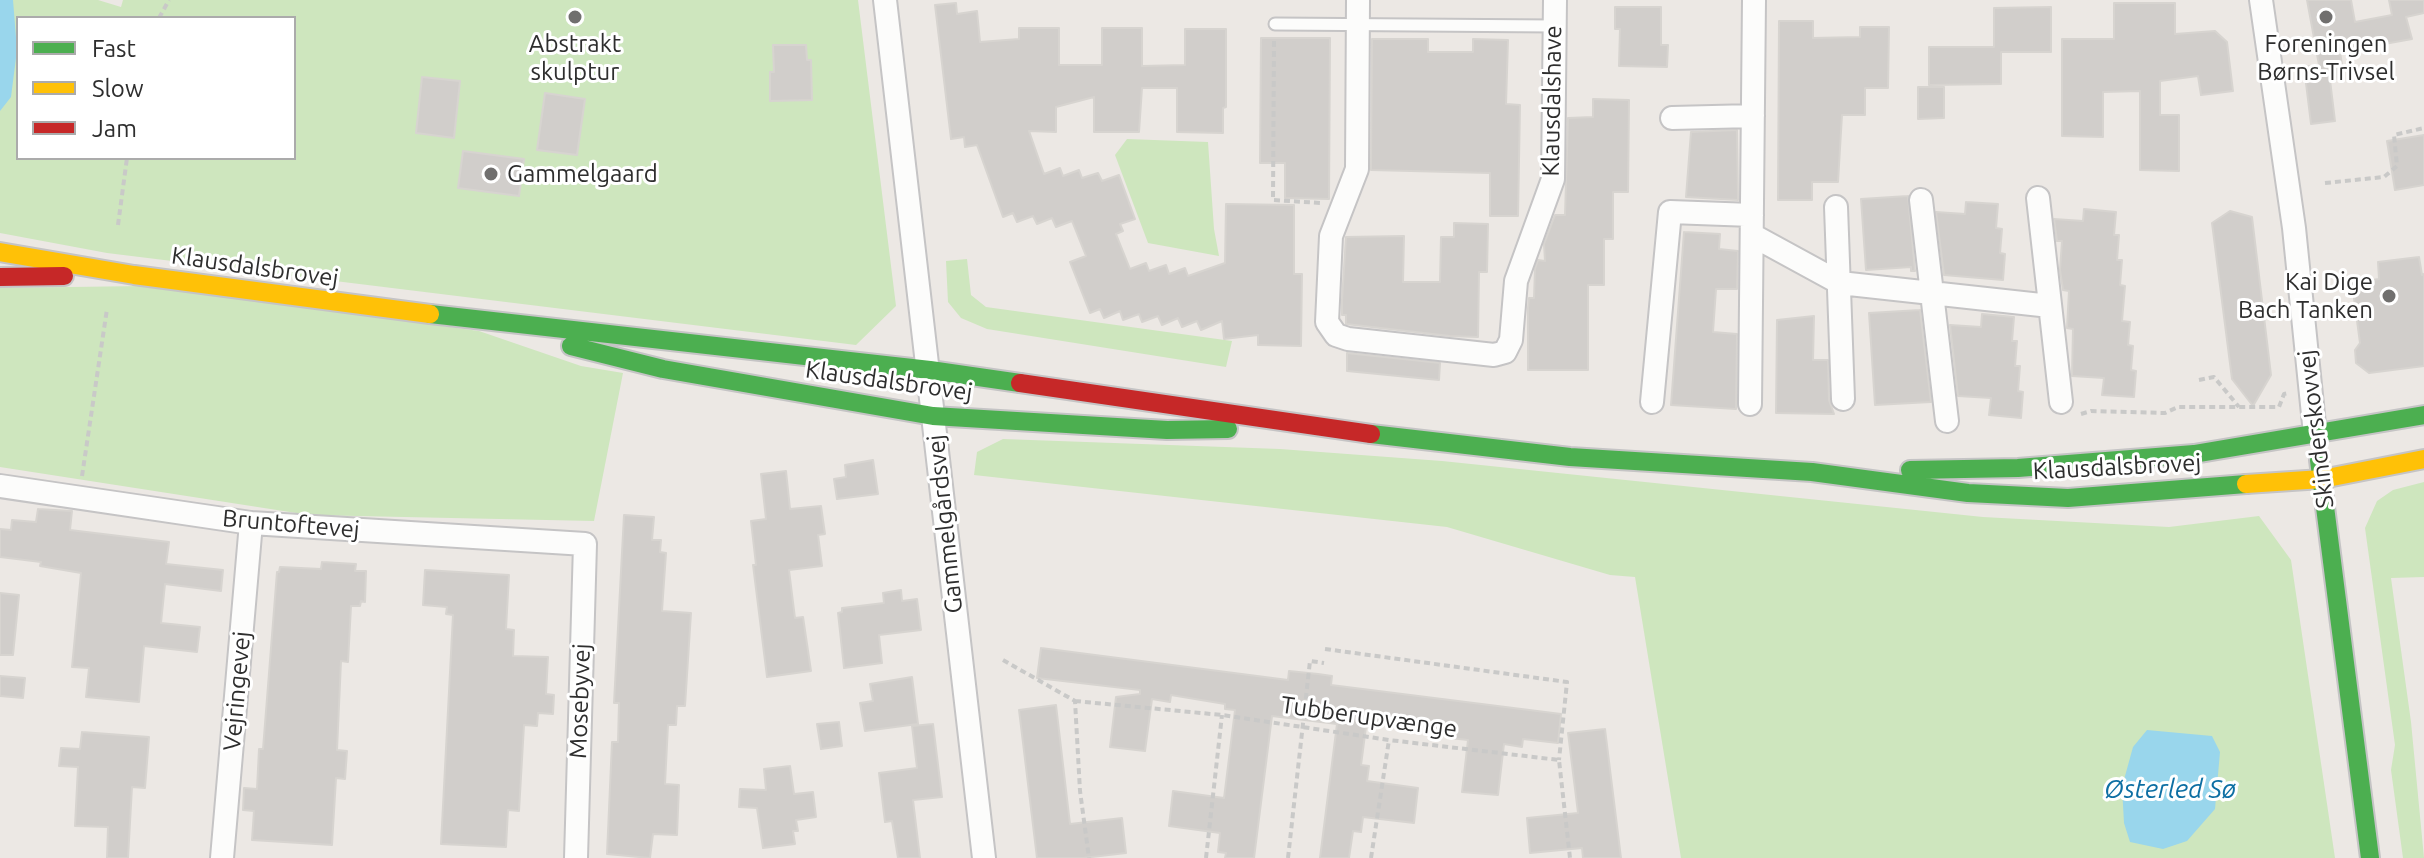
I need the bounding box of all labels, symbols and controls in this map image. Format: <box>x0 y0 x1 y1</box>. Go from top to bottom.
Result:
marker: Abstrakt skulptur <box>566 8 584 26</box>
marker: Foreningen Børns-Trivsel <box>2317 8 2335 26</box>
legend <box>16 16 296 160</box>
street label: Klausdalshave <box>1536 25 1568 177</box>
place label: Abstrakt skulptur <box>529 30 621 86</box>
place label: Foreningen Børns-Trivsel <box>2257 30 2395 86</box>
text: Fast <box>92 35 136 62</box>
text: Slow <box>92 75 144 102</box>
text: Jam <box>92 115 137 142</box>
place label: Gammelgaard <box>507 160 658 188</box>
marker: Gammelgaard <box>482 165 500 183</box>
street label: Klausdalsbrovej <box>170 241 340 293</box>
place label: Kai Dige Bach Tanken <box>2238 268 2373 324</box>
marker: Kai Dige Bach Tanken <box>2380 287 2398 305</box>
street label: Skinderskovvej <box>2292 348 2340 510</box>
street label: Klausdalsbrovej <box>804 355 974 407</box>
street label: Gammelgårdsvej <box>921 433 969 615</box>
street label: Klausdalsbrovej <box>2032 448 2202 486</box>
street label: Bruntoftevej <box>221 504 361 544</box>
street label: Vejringevej <box>217 630 257 752</box>
street label: Mosebyvej <box>564 643 596 759</box>
street label: Tubberupvænge <box>1279 690 1459 744</box>
water label: Østerled Sø <box>2104 773 2236 805</box>

